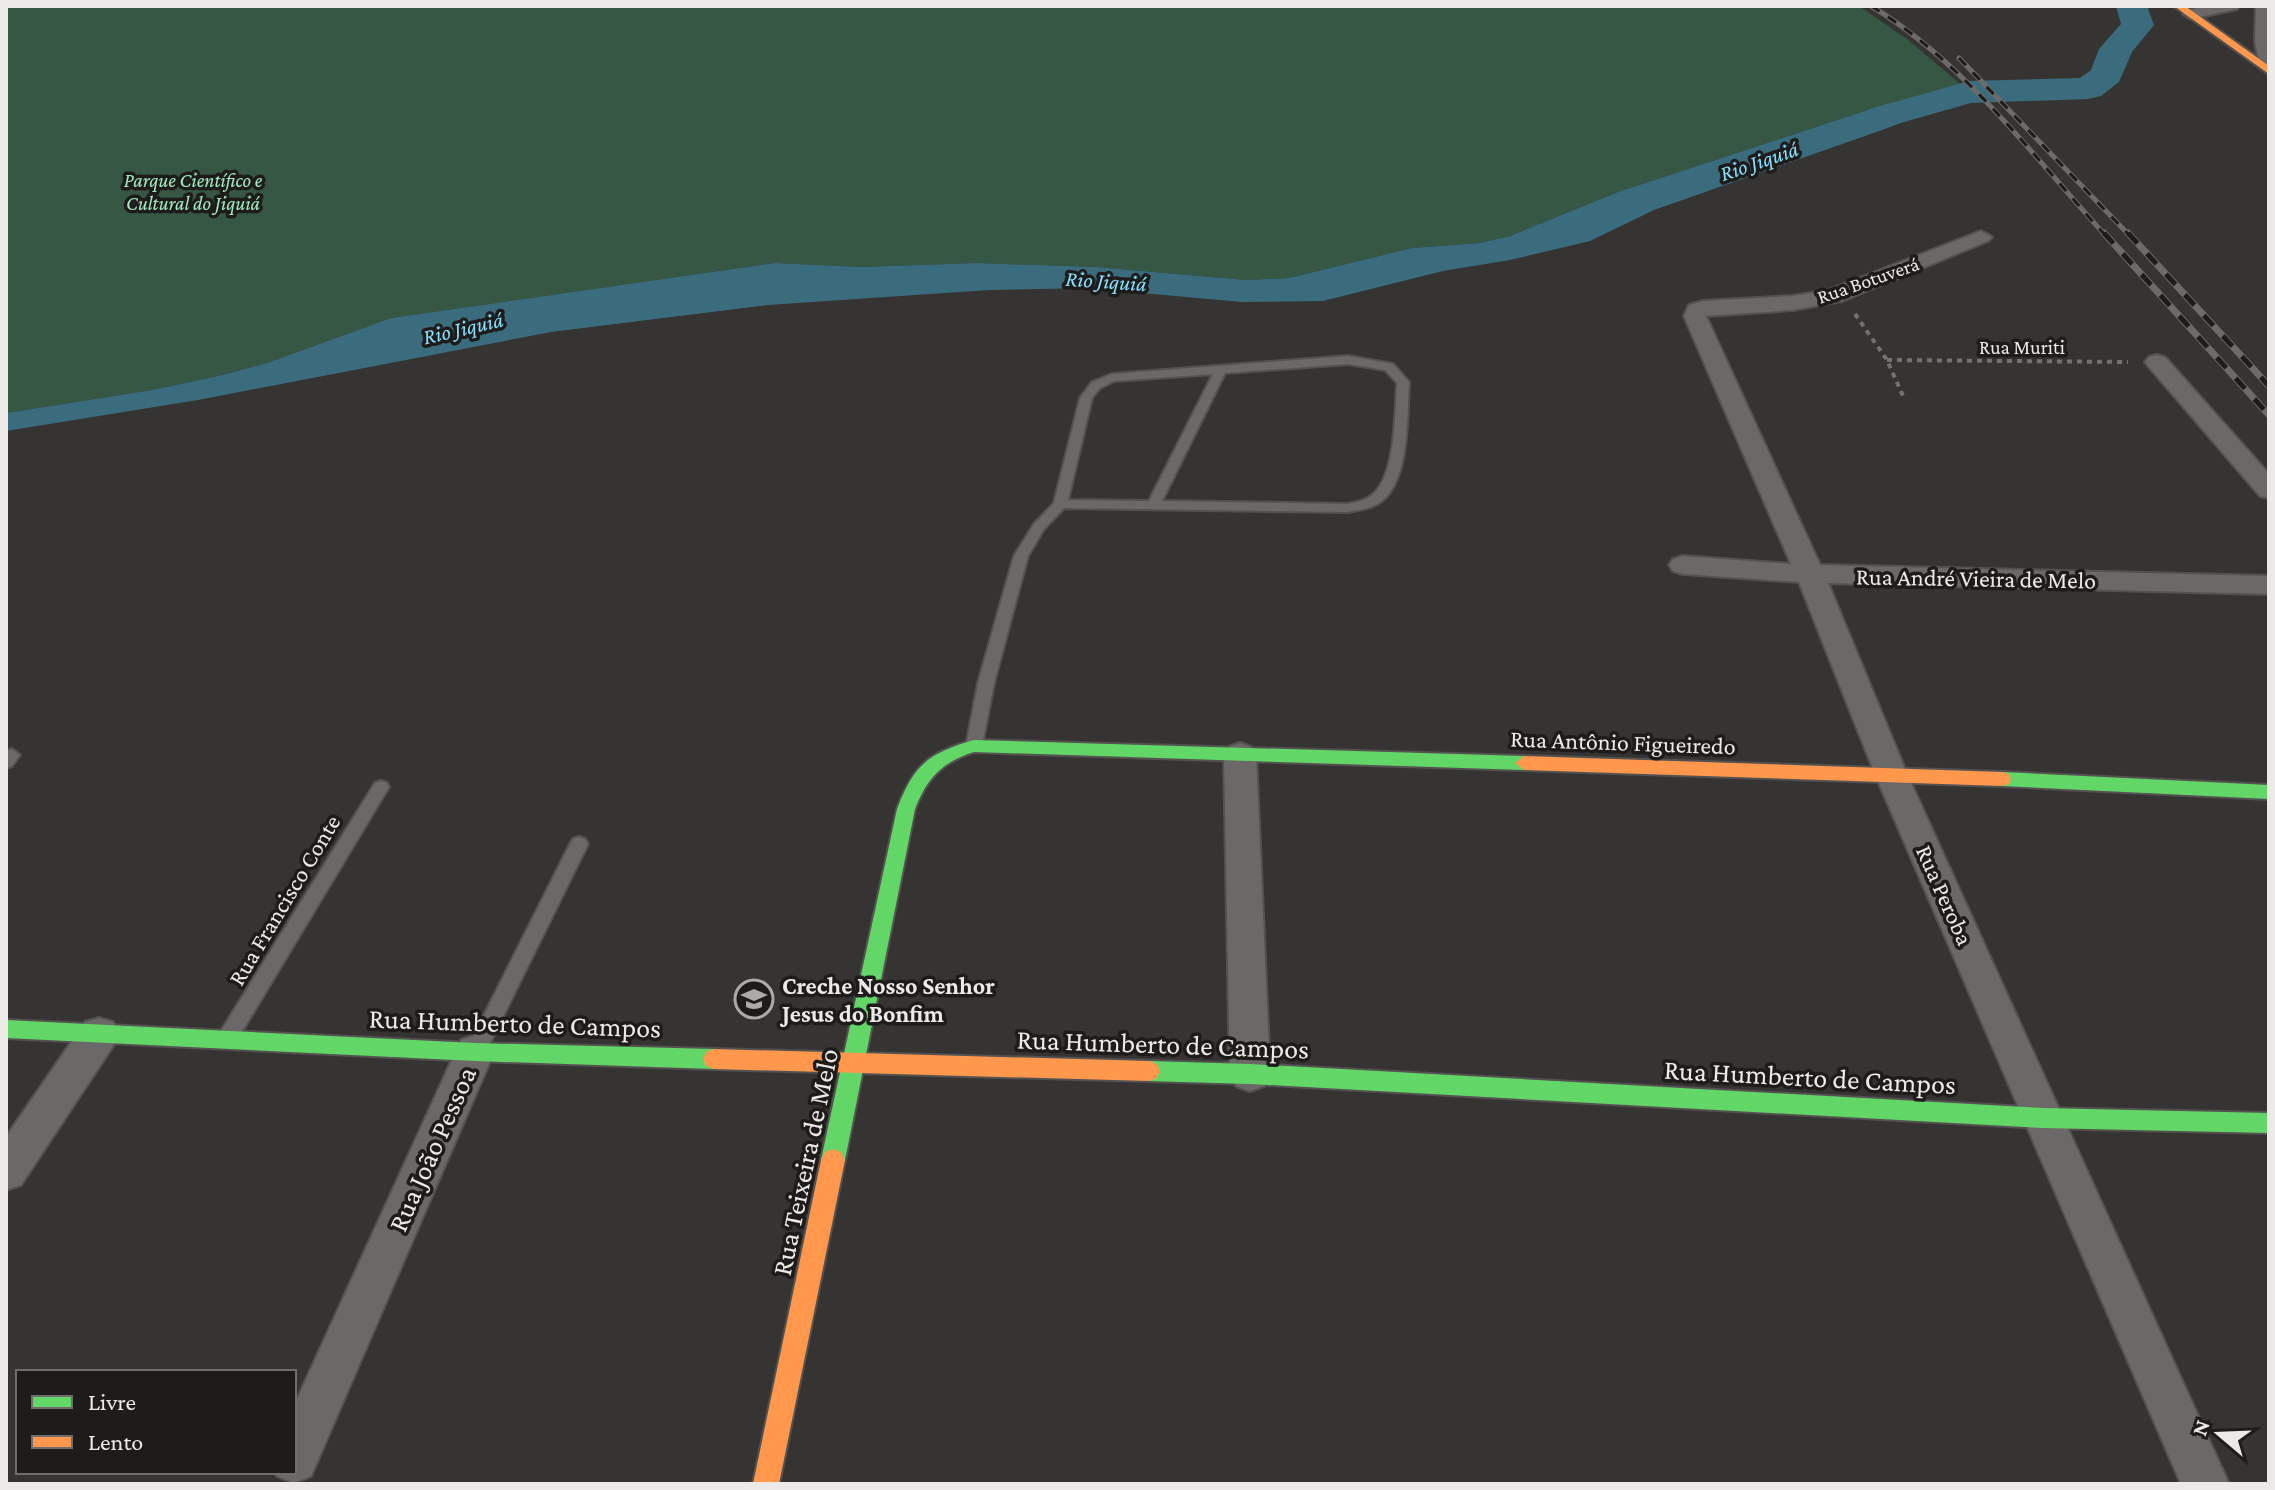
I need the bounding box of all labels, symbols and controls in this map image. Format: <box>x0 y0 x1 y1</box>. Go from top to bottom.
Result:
water label: Rio Jiquiá <box>1717 136 1802 186</box>
park label: Parque Científico e Cultural do Jiquiá <box>124 169 263 215</box>
street label: Rua Botuverá <box>1814 252 1922 308</box>
water label: Rio Jiquiá <box>1065 266 1148 296</box>
water label: Rio Jiquiá <box>421 307 506 349</box>
street label: Rua Muriti <box>1979 336 2065 358</box>
street label: Rua André Vieira de Melo <box>1856 562 2096 594</box>
street label: Rua Antônio Figueiredo <box>1510 725 1736 759</box>
street label: Rua Francisco Conte <box>222 810 346 990</box>
street label: Rua Peroba <box>1911 841 1979 949</box>
place label: Creche Nosso Senhor Jesus do Bonfim <box>779 972 995 1027</box>
school or university icon: Creche Nosso Senhor Jesus do Bonfim <box>733 978 775 1020</box>
street label: Rua Humberto de Campos <box>368 1002 662 1044</box>
street label: Rua Humberto de Campos <box>1016 1023 1310 1065</box>
street label: Rua Teixeira de Melo <box>766 1046 844 1278</box>
street label: Rua Humberto de Campos <box>1663 1054 1957 1100</box>
street label: Rua João Pessoa <box>382 1062 482 1236</box>
legend <box>16 1370 296 1474</box>
text: Livre <box>88 1388 136 1415</box>
north arrow <box>2179 1394 2259 1474</box>
text: N <box>2186 1416 2215 1439</box>
text: Lento <box>88 1428 143 1455</box>

